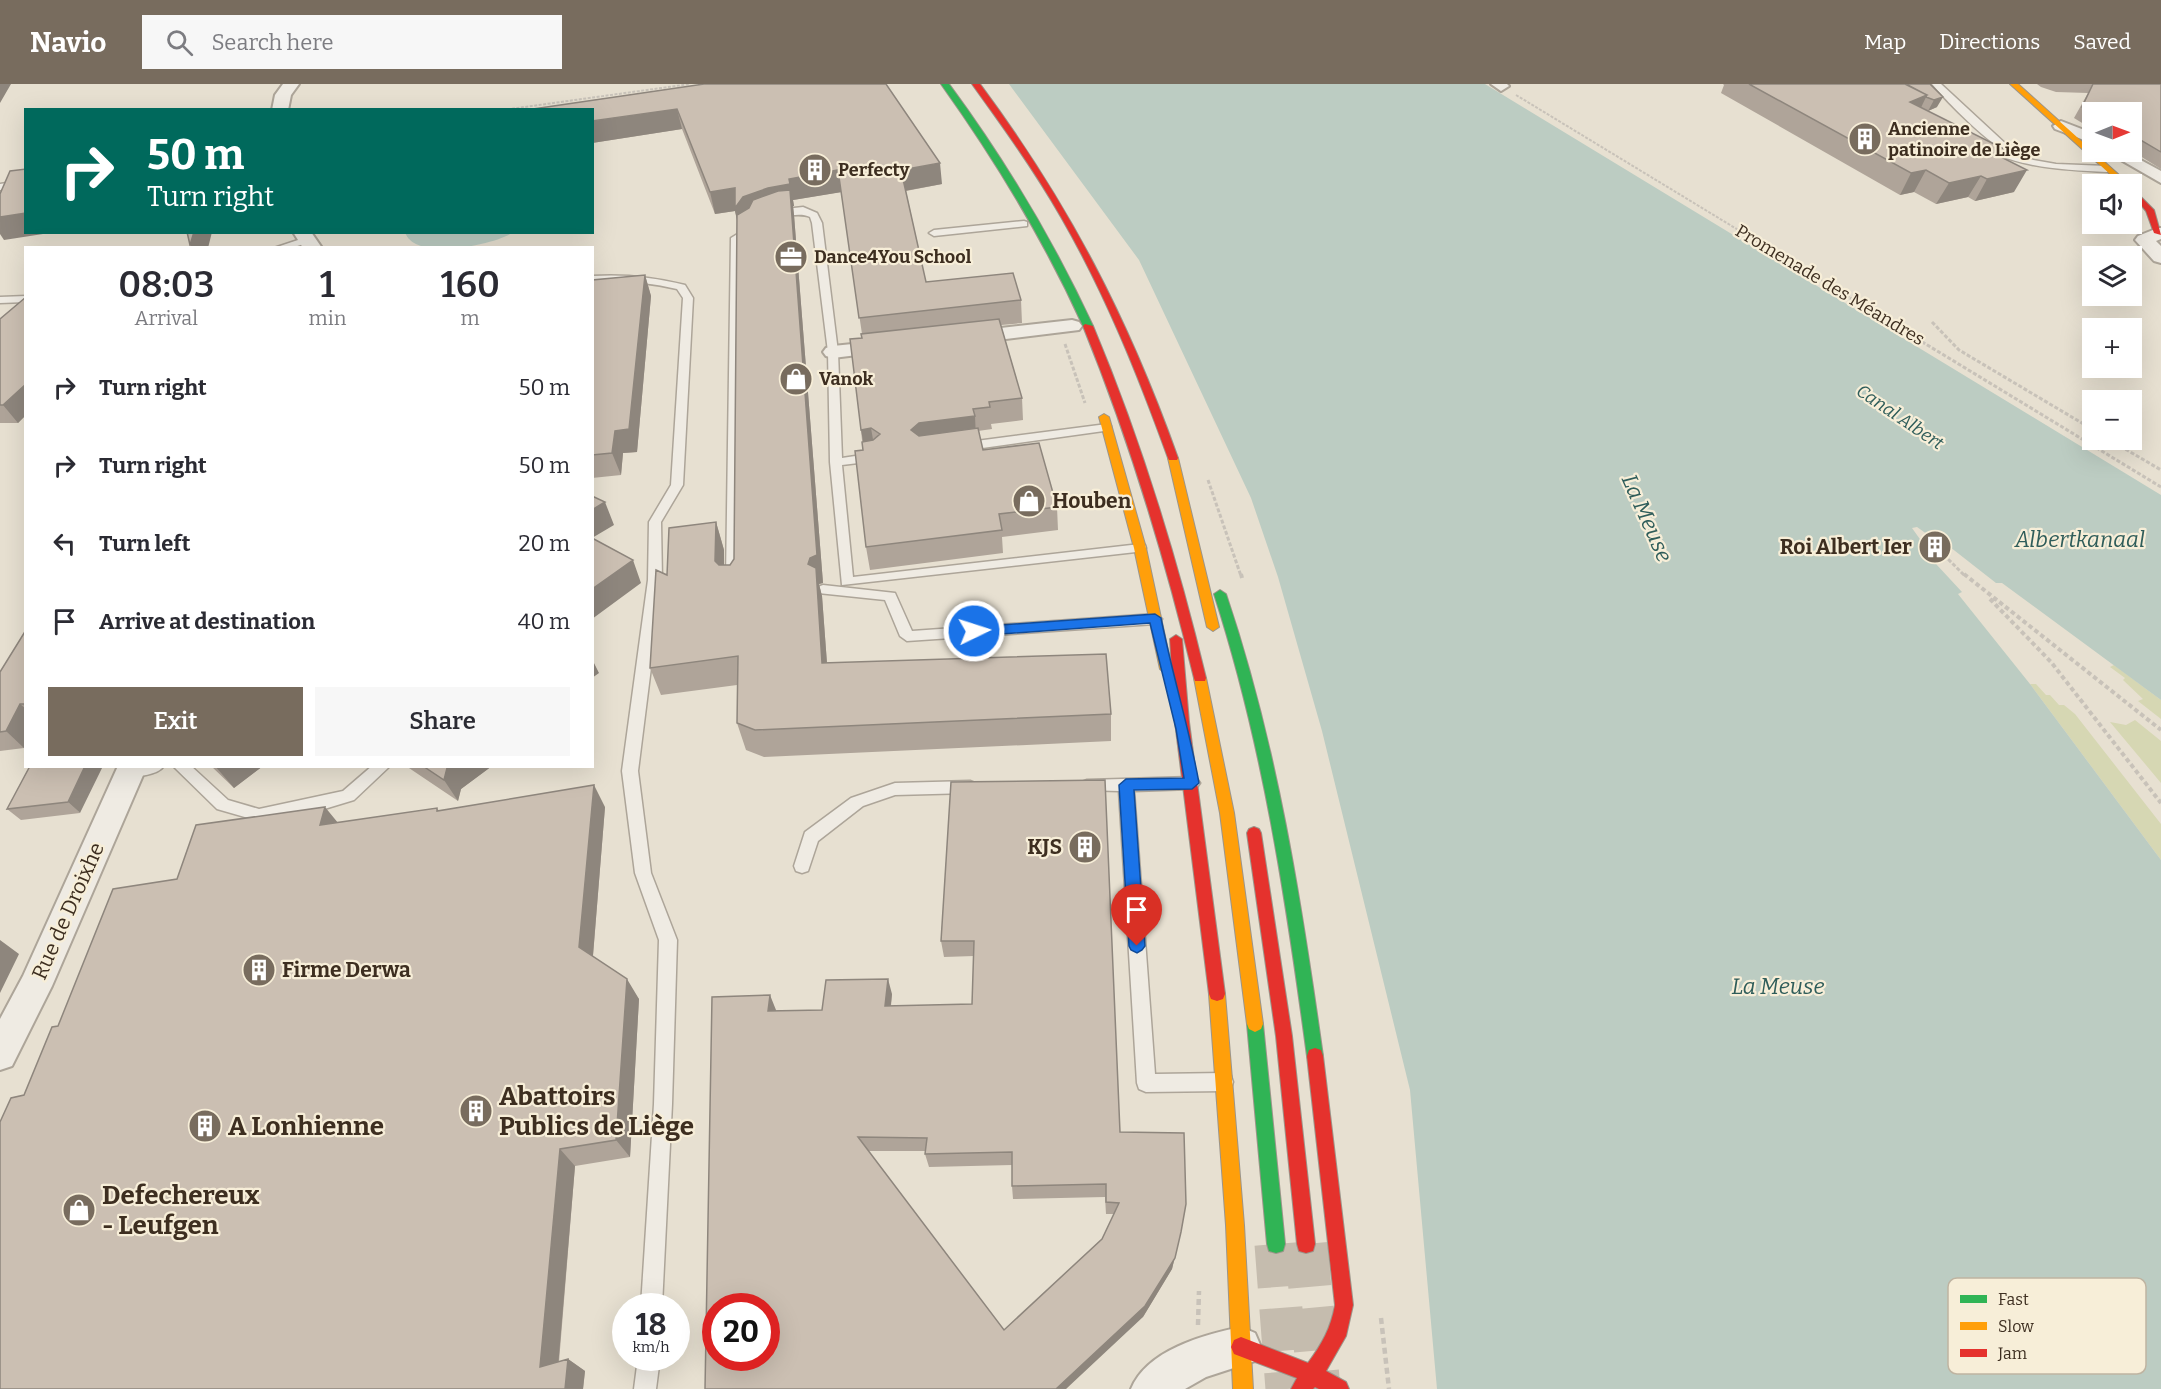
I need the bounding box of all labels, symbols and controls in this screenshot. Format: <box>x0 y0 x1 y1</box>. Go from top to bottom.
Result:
search box <box>142 15 562 69</box>
text: Navio <box>30 26 106 59</box>
icon: search <box>163 26 196 59</box>
text: Search here <box>211 29 334 56</box>
text: Map <box>1864 29 1906 55</box>
text: Directions <box>1939 29 2040 55</box>
text: Saved <box>2073 29 2131 55</box>
north arrow <box>2082 102 2142 162</box>
map controls <box>2082 102 2142 450</box>
place label: Ancienne patinoire de Liège <box>1888 118 2040 161</box>
building icon: Ancienne patinoire de Liège <box>1847 121 1883 157</box>
text: 50 m <box>147 130 244 180</box>
icon: right <box>48 132 126 210</box>
building icon: Perfecty <box>797 152 833 188</box>
place label: Perfecty <box>838 159 911 181</box>
button: sound <box>2082 174 2142 234</box>
text: Turn right <box>147 181 274 213</box>
street label: Promenade des Méandres <box>1731 220 1929 350</box>
office icon: Dance4You School <box>773 239 809 275</box>
place label: Dance4You School <box>814 246 972 268</box>
button: layers <box>2082 246 2142 306</box>
text: 08:03 <box>118 263 214 307</box>
text: 1 <box>320 263 335 307</box>
text: 160 <box>440 263 500 307</box>
text: Arrival <box>135 306 198 330</box>
text: min <box>309 306 346 330</box>
text: m <box>461 306 480 330</box>
button: + <box>2082 318 2142 378</box>
shop icon: Vanok <box>778 361 814 397</box>
place label: Vanok <box>819 368 874 390</box>
icon: right <box>48 371 81 404</box>
text: Turn right <box>99 374 207 401</box>
text: 50 m <box>519 374 570 401</box>
water label: Canal Albert <box>1852 380 1948 455</box>
button: − <box>2082 390 2142 450</box>
icon: right <box>48 449 81 482</box>
text: Turn right <box>99 452 207 479</box>
text: 50 m <box>519 452 570 479</box>
water label: La Meuse <box>1616 470 1678 566</box>
shop icon: Houben <box>1011 483 1047 519</box>
place label: Houben <box>1052 488 1132 514</box>
water label: Albertkanaal <box>2014 526 2145 553</box>
icon: left <box>48 527 81 560</box>
building icon: Roi Albert Ier <box>1917 529 1953 565</box>
text: Turn left <box>99 530 191 557</box>
text: 20 m <box>519 530 570 557</box>
place label: Roi Albert Ier <box>1780 534 1912 560</box>
position arrow <box>942 599 1006 663</box>
icon: arrive <box>48 605 81 638</box>
text: Arrive at destination <box>99 608 315 635</box>
text: 40 m <box>518 608 570 635</box>
button: Exit <box>48 687 303 756</box>
button: Share <box>315 687 570 756</box>
building icon: KJS <box>1067 829 1103 865</box>
place label: KJS <box>1027 834 1062 860</box>
street label: Rue de Droixhe <box>26 838 110 984</box>
pin <box>1111 884 1162 946</box>
icon: arrive <box>1120 893 1153 926</box>
building icon: Firme Derwa <box>241 952 277 988</box>
place label: Firme Derwa <box>282 957 411 983</box>
water label: La Meuse <box>1731 973 1825 1000</box>
place label: Abattoirs Publics de Liège <box>499 1081 694 1142</box>
building icon: Abattoirs Publics de Liège <box>458 1093 494 1129</box>
building icon: A Lonhienne <box>187 1108 223 1144</box>
place label: A Lonhienne <box>228 1111 384 1142</box>
place label: Defechereux - Leufgen <box>102 1180 260 1241</box>
shop icon: Defechereux - Leufgen <box>61 1192 97 1228</box>
legend <box>1948 1278 2146 1374</box>
text: Fast <box>1998 1290 2029 1309</box>
speed limit sign: 20 <box>702 1293 780 1371</box>
text: 18 <box>635 1307 667 1343</box>
text: Slow <box>1998 1317 2034 1336</box>
text: km/h <box>632 1338 670 1356</box>
text: Jam <box>1997 1344 2027 1363</box>

